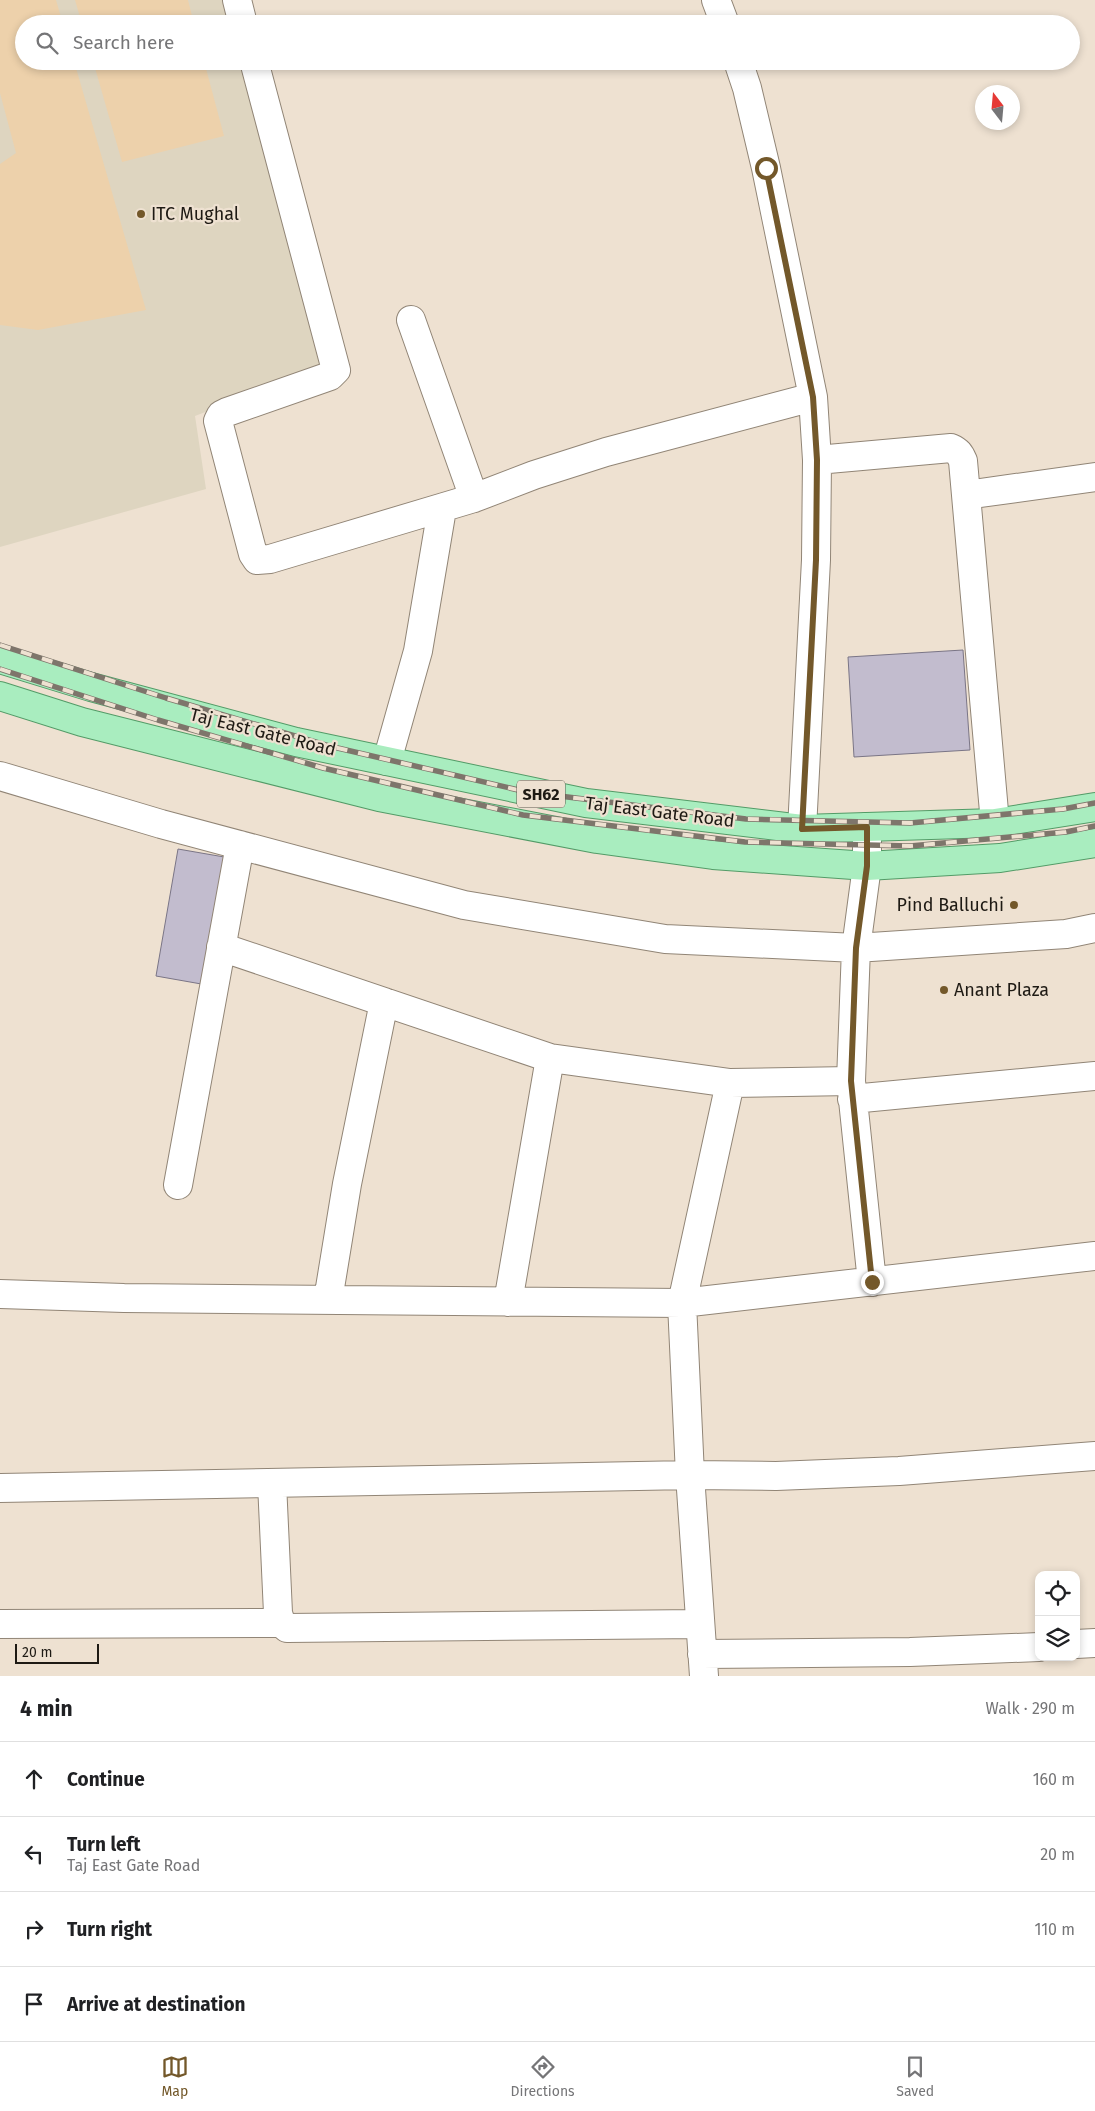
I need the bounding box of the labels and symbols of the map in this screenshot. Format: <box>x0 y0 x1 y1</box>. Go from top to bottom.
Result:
north arrow <box>975 85 1020 130</box>
route start <box>755 157 778 180</box>
place label: ITC Mughal <box>151 203 239 225</box>
marker: ITC Mughal <box>135 208 147 220</box>
street label: Taj East Gate Road <box>188 703 338 761</box>
road number: SH62 <box>517 781 565 808</box>
street label: Taj East Gate Road <box>584 792 736 832</box>
place label: Pind Balluchi <box>897 894 1004 916</box>
marker: Pind Balluchi <box>1008 899 1020 911</box>
place label: Anant Plaza <box>954 979 1049 1001</box>
marker: Anant Plaza <box>938 984 950 996</box>
route end <box>861 1271 884 1294</box>
scale bar <box>15 1641 99 1664</box>

